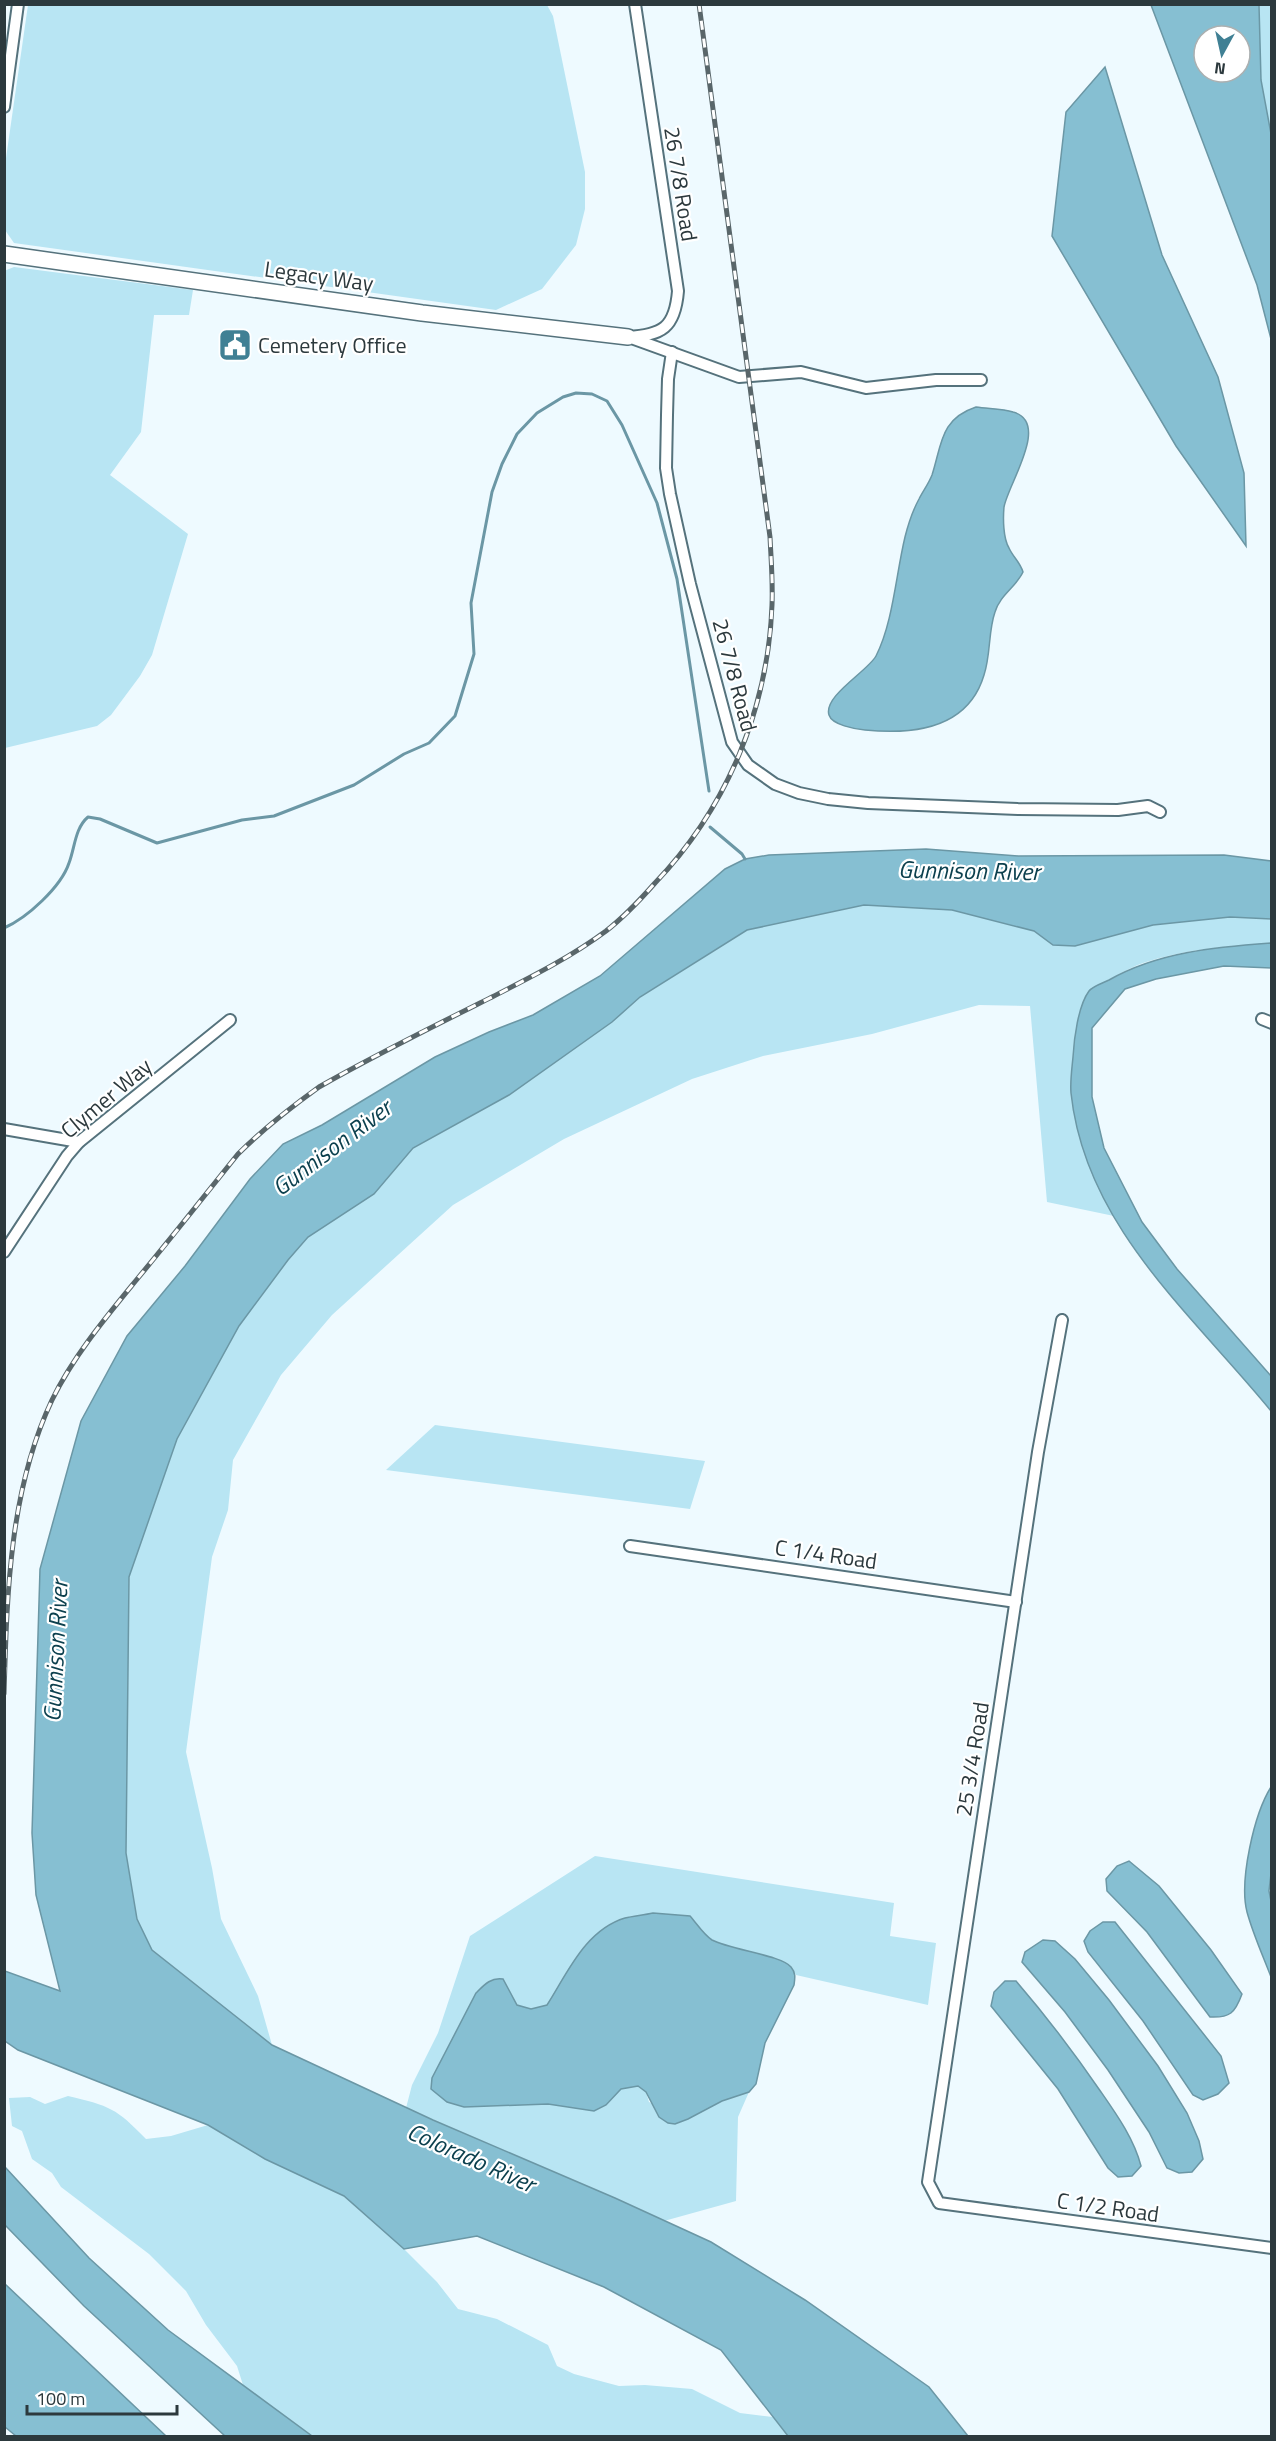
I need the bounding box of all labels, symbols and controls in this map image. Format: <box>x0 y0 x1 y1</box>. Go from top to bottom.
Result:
north arrow <box>1192 24 1252 84</box>
text: N <box>1213 56 1227 82</box>
street label: 26 7/8 Road <box>655 124 707 244</box>
street label: Legacy Way <box>262 252 376 301</box>
public building icon: Cemetery Office <box>217 327 253 363</box>
place label: Cemetery Office <box>258 328 407 362</box>
street label: 26 7/8 Road <box>704 615 766 735</box>
water label: Gunnison River <box>898 851 1044 889</box>
street label: Clymer Way <box>53 1049 159 1146</box>
water label: Gunnison River <box>264 1088 402 1204</box>
street label: C 1/4 Road <box>773 1530 879 1578</box>
water label: Gunnison River <box>33 1576 77 1723</box>
street label: 25 3/4 Road <box>946 1699 998 1819</box>
water label: Colorado River <box>402 2113 544 2203</box>
street label: C 1/2 Road <box>1055 2183 1161 2231</box>
scale bar <box>27 2378 177 2416</box>
text: 100 m <box>36 2385 85 2412</box>

